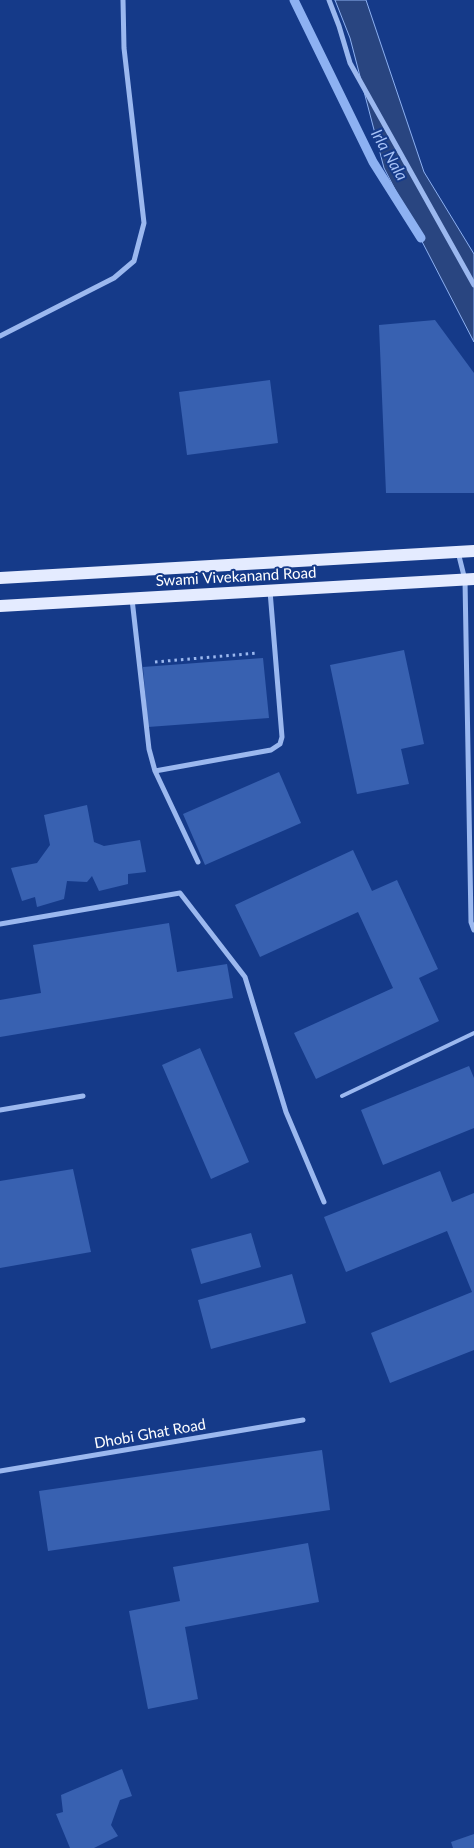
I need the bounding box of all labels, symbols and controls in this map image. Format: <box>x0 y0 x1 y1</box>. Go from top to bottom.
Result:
water label: Irla Nala <box>367 126 411 184</box>
street label: Swami Vivekanand Road <box>155 564 317 590</box>
street label: Dhobi Ghat Road <box>93 1415 207 1453</box>

